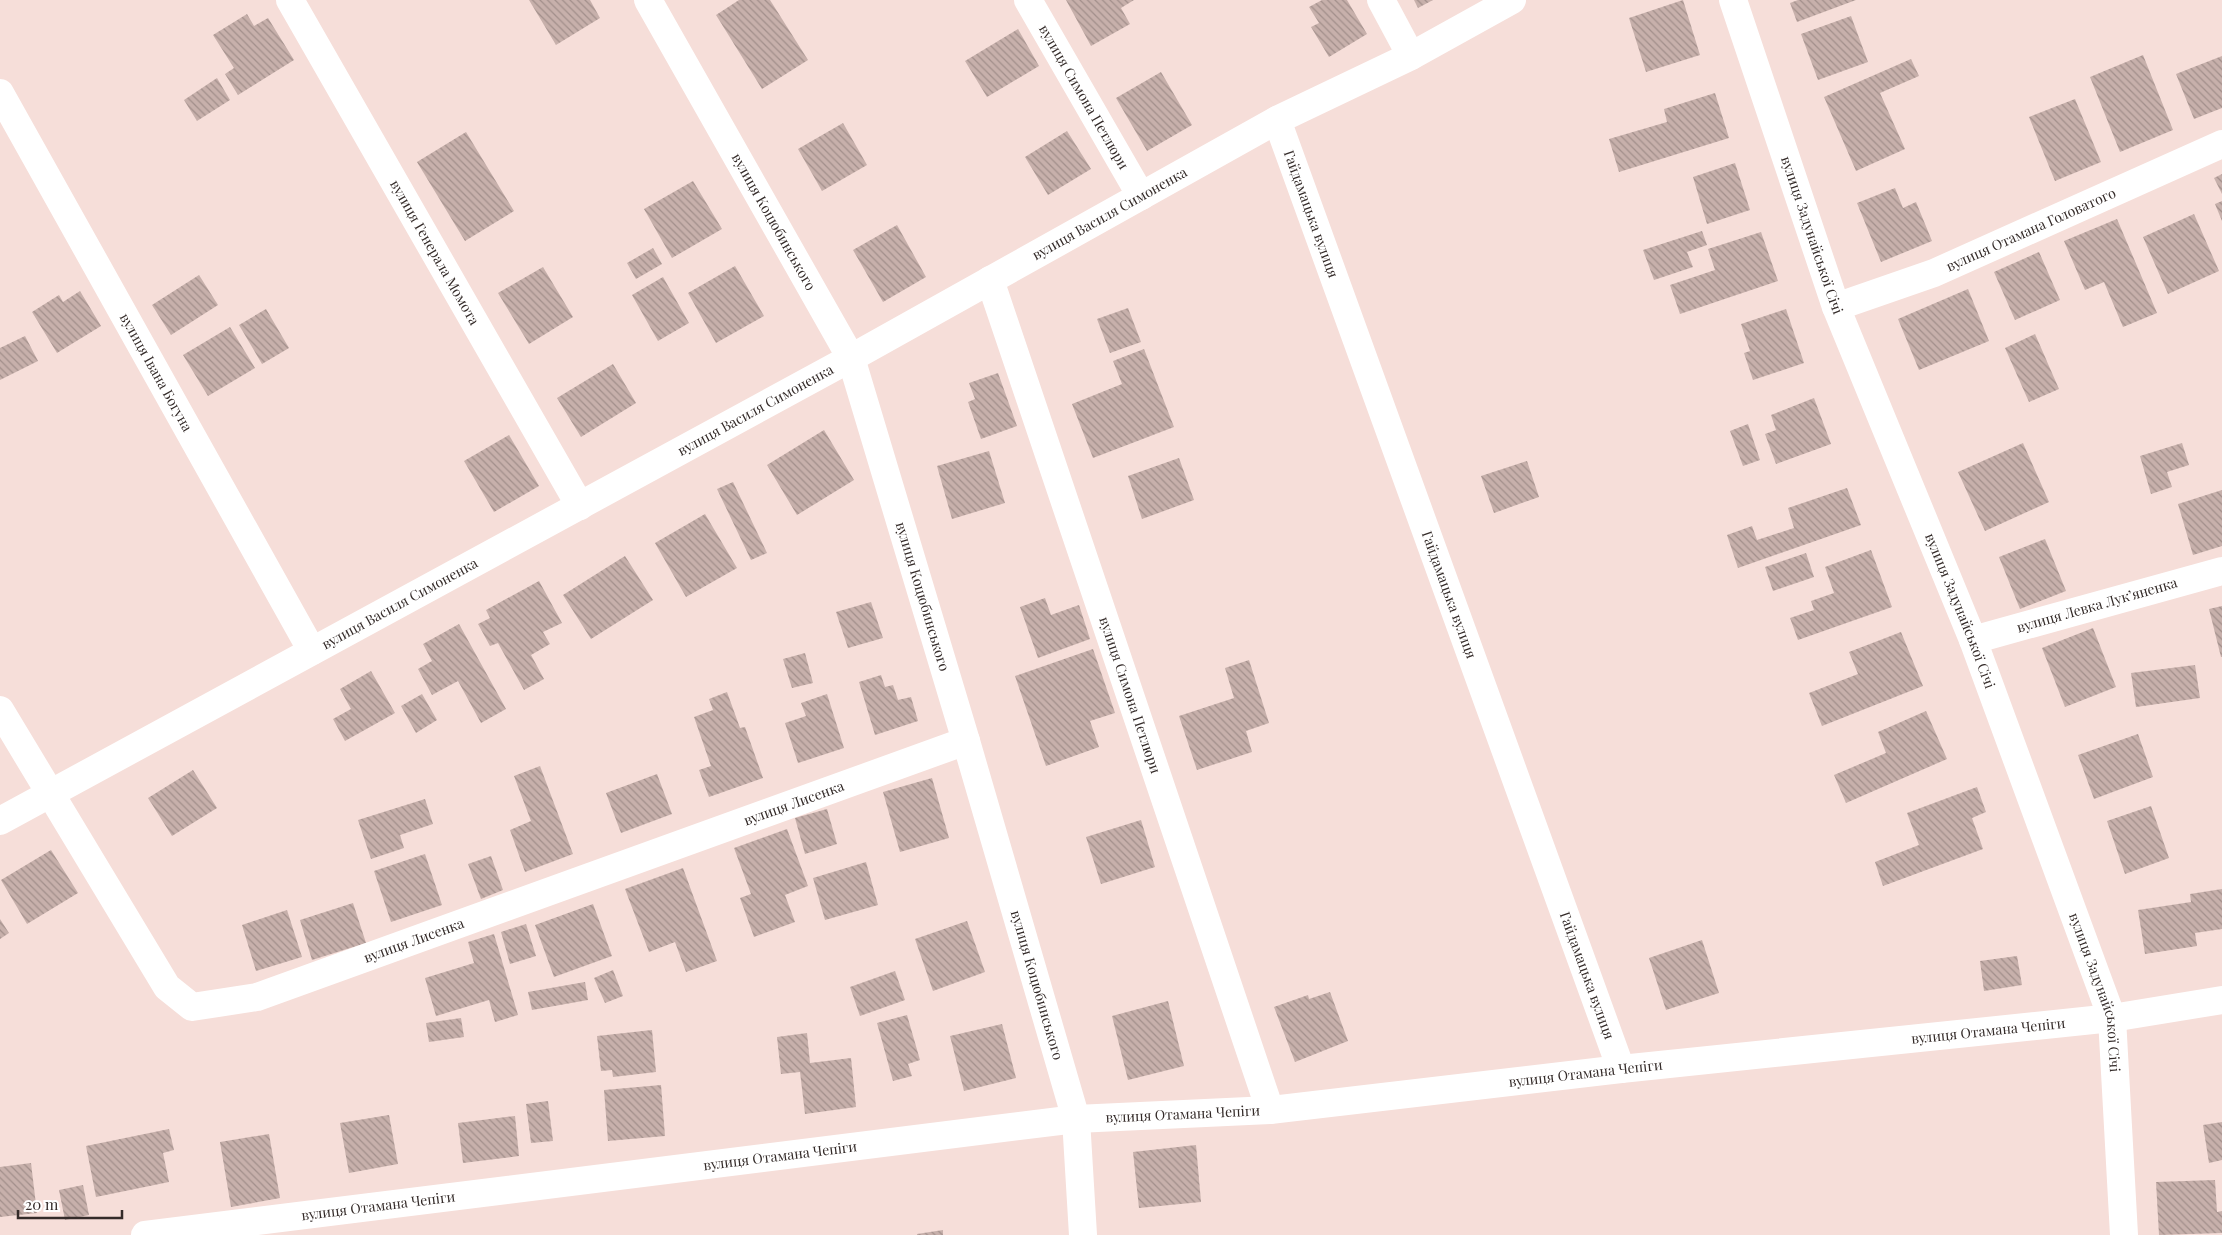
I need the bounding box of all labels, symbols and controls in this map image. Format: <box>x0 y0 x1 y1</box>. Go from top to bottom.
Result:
street label: вулиця Симона Петлюри <box>1035 21 1134 173</box>
street label: Гайдамацька вулиця <box>1280 147 1344 281</box>
street label: вулиця Коцюбинського <box>728 149 821 294</box>
street label: вулиця Задунайської Січі <box>1777 153 1848 317</box>
street label: вулиця Василя Симоненка <box>1028 162 1190 264</box>
street label: вулиця Генерала Момота <box>386 176 484 328</box>
street label: вулиця Отамана Головатого <box>1943 183 2119 275</box>
street label: вулиця Івана Богуна <box>116 309 197 435</box>
street label: вулиця Василя Симоненка <box>674 359 837 460</box>
street label: вулиця Коцюбинського <box>892 519 955 674</box>
street label: Гайдамацька вулиця <box>1418 528 1482 661</box>
street label: вулиця Задунайської Січі <box>1921 530 2000 691</box>
street label: вулиця Василя Симоненка <box>318 553 481 653</box>
street label: вулиця Левка Лукʼяненка <box>2014 572 2179 637</box>
street label: вулиця Симона Петлюри <box>1095 614 1166 776</box>
street label: вулиця Лисенка <box>741 776 846 829</box>
street label: вулиця Коцюбинського <box>1007 908 1068 1062</box>
street label: Гайдамацька вулиця <box>1556 909 1620 1042</box>
street label: вулиця Задунайської Січі <box>2065 910 2125 1073</box>
street label: вулиця Лисенка <box>361 913 466 967</box>
street label: вулиця Отамана Чепіги <box>1910 1013 2066 1048</box>
street label: вулиця Отамана Чепіги <box>1507 1055 1664 1091</box>
street label: вулиця Отамана Чепіги <box>1105 1100 1261 1127</box>
street label: вулиця Отамана Чепіги <box>702 1136 858 1174</box>
street label: вулиця Отамана Чепіги <box>300 1186 456 1224</box>
scale bar <box>18 1188 121 1220</box>
text: 20 m <box>25 1194 59 1214</box>

